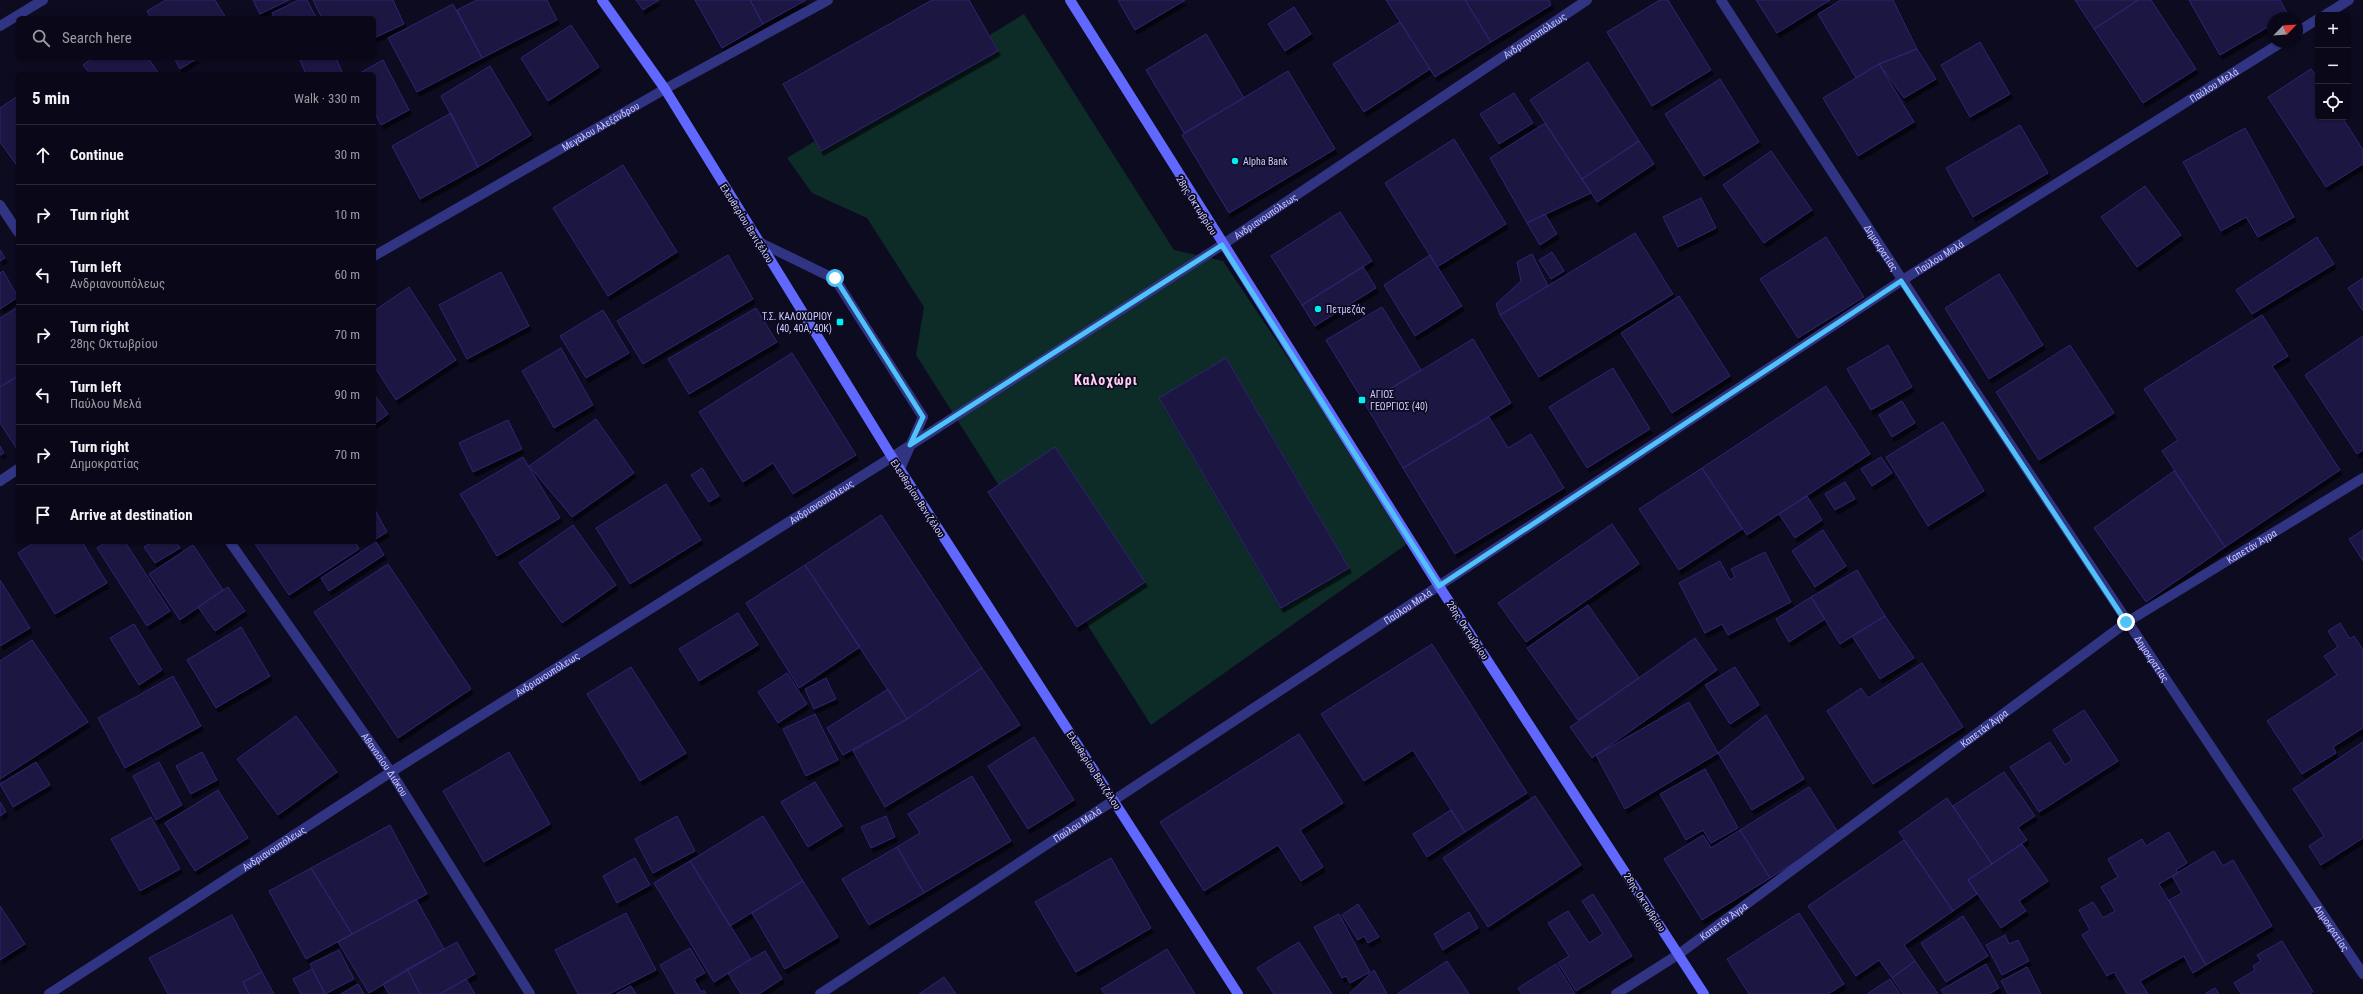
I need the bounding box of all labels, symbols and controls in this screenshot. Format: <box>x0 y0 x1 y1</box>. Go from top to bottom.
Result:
street label: Ανδριανουπόλεως <box>1501 11 1569 61</box>
north arrow <box>2267 12 2303 48</box>
map controls <box>2315 12 2351 120</box>
button: + <box>2315 12 2351 48</box>
search box <box>16 16 376 60</box>
icon: search <box>30 27 52 49</box>
text: Search here <box>62 29 132 47</box>
button: − <box>2315 48 2351 84</box>
street label: Παύλου Μελά <box>2188 66 2240 105</box>
button: locate <box>2315 84 2351 120</box>
text: 5 min <box>32 88 70 108</box>
text: Walk · 330 m <box>294 91 360 106</box>
street label: Μεγάλου Αλεξάνδρου <box>560 100 641 153</box>
icon: ahead <box>32 144 54 166</box>
text: Continue <box>70 146 124 164</box>
text: 30 m <box>334 147 360 162</box>
marker: Alpha Bank <box>1230 156 1240 166</box>
place label: Alpha Bank <box>1243 156 1288 167</box>
street label: 28ης Οκτωβρίου <box>1173 174 1219 237</box>
street label: Ελευθερίου Βενιζέλου <box>717 182 775 265</box>
street label: Ανδριανουπόλεως <box>1232 191 1300 241</box>
icon: right <box>32 204 54 226</box>
text: Turn right <box>70 206 129 224</box>
text: 10 m <box>334 207 360 222</box>
street label: Δημοκρατίας <box>1862 223 1900 274</box>
street label: Παύλου Μελά <box>1913 238 1966 277</box>
text: Turn left <box>70 258 121 276</box>
icon: left <box>32 264 54 286</box>
text: 60 m <box>334 267 360 282</box>
route start <box>826 269 844 287</box>
text: Ανδριανουπόλεως <box>70 276 165 291</box>
marker: Πετμεζάς <box>1313 304 1323 314</box>
place label: Πετμεζάς <box>1326 304 1366 316</box>
place label: Τ.Σ. ΚΑΛΟΧΩΡΙΟΥ (40, 40Α, 40Κ) <box>762 311 833 335</box>
marker: Τ.Σ. ΚΑΛΟΧΩΡΙΟΥ (40, 40Α, 40Κ) <box>835 317 845 327</box>
text: Turn right <box>70 318 129 336</box>
icon: right <box>32 324 54 346</box>
text: 70 m <box>334 327 360 342</box>
text: 28ης Οκτωβρίου <box>70 336 158 351</box>
district label: Καλοχώρι <box>1074 372 1138 389</box>
text: Turn left <box>70 378 121 396</box>
icon: left <box>32 384 54 406</box>
text: 90 m <box>334 387 360 402</box>
place label: ΑΓΙΟΣ ΓΕΩΡΓΙΟΣ (40) <box>1370 389 1428 413</box>
marker: ΑΓΙΟΣ ΓΕΩΡΓΙΟΣ (40) <box>1357 395 1367 405</box>
text: Παύλου Μελά <box>70 396 142 411</box>
text: Turn right <box>70 438 129 456</box>
icon: right <box>32 444 54 466</box>
text: 70 m <box>334 447 360 462</box>
text: Δημοκρατίας <box>70 456 139 471</box>
street label: Ελευθερίου Βενιζέλου <box>887 457 947 540</box>
street label: Ανδριανουπόλεως <box>788 478 856 526</box>
icon: arrive <box>32 504 54 526</box>
text: Arrive at destination <box>70 506 193 524</box>
street label: Καπετάν Άγρα <box>2225 527 2279 566</box>
street label: Παύλου Μελά <box>1382 587 1434 627</box>
street label: 28ης Οκτωβρίου <box>1444 599 1491 662</box>
route end <box>2117 613 2135 631</box>
street label: Δημοκρατίας <box>2132 633 2171 685</box>
street label: Ανδριανουπόλεως <box>513 650 582 699</box>
street label: Καπετάν Άγρα <box>1958 707 2010 750</box>
street label: Ελευθερίου Βενιζέλου <box>1063 729 1123 812</box>
street label: Αθανασίου Διάκου <box>359 731 410 798</box>
street label: Παύλου Μελά <box>1051 805 1103 845</box>
street label: Ανδριανουπόλεως <box>240 824 309 873</box>
street label: 28ης Οκτωβρίου <box>1621 871 1668 934</box>
street label: Καπετάν Άγρα <box>1698 900 1750 943</box>
street label: Δημοκρατίας <box>2312 903 2351 954</box>

